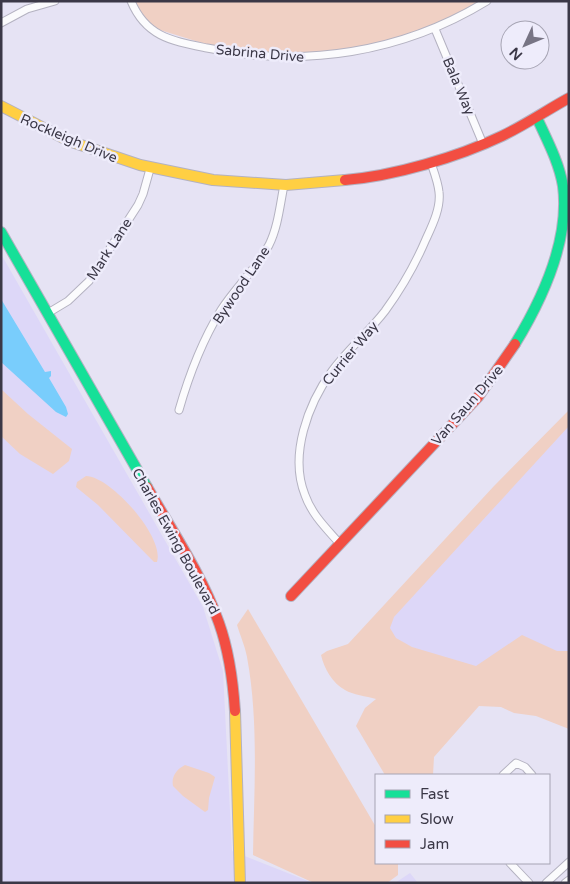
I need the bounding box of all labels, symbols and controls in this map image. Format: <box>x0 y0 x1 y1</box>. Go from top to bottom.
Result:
north arrow <box>500 20 550 70</box>
street label: Sabrina Drive <box>215 41 305 66</box>
text: N <box>506 44 526 64</box>
street label: Bala Way <box>439 55 479 118</box>
street label: Rockleigh Drive <box>18 110 120 167</box>
street label: Mark Lane <box>83 215 136 283</box>
street label: Bywood Lane <box>209 243 274 327</box>
street label: Currier Way <box>319 318 382 389</box>
street label: Van Saun Drive <box>428 362 507 449</box>
street label: Charles Ewing Boulevard <box>128 465 223 617</box>
legend <box>375 774 550 864</box>
text: Fast <box>420 785 450 803</box>
text: Slow <box>420 810 454 828</box>
text: Jam <box>420 835 449 853</box>

